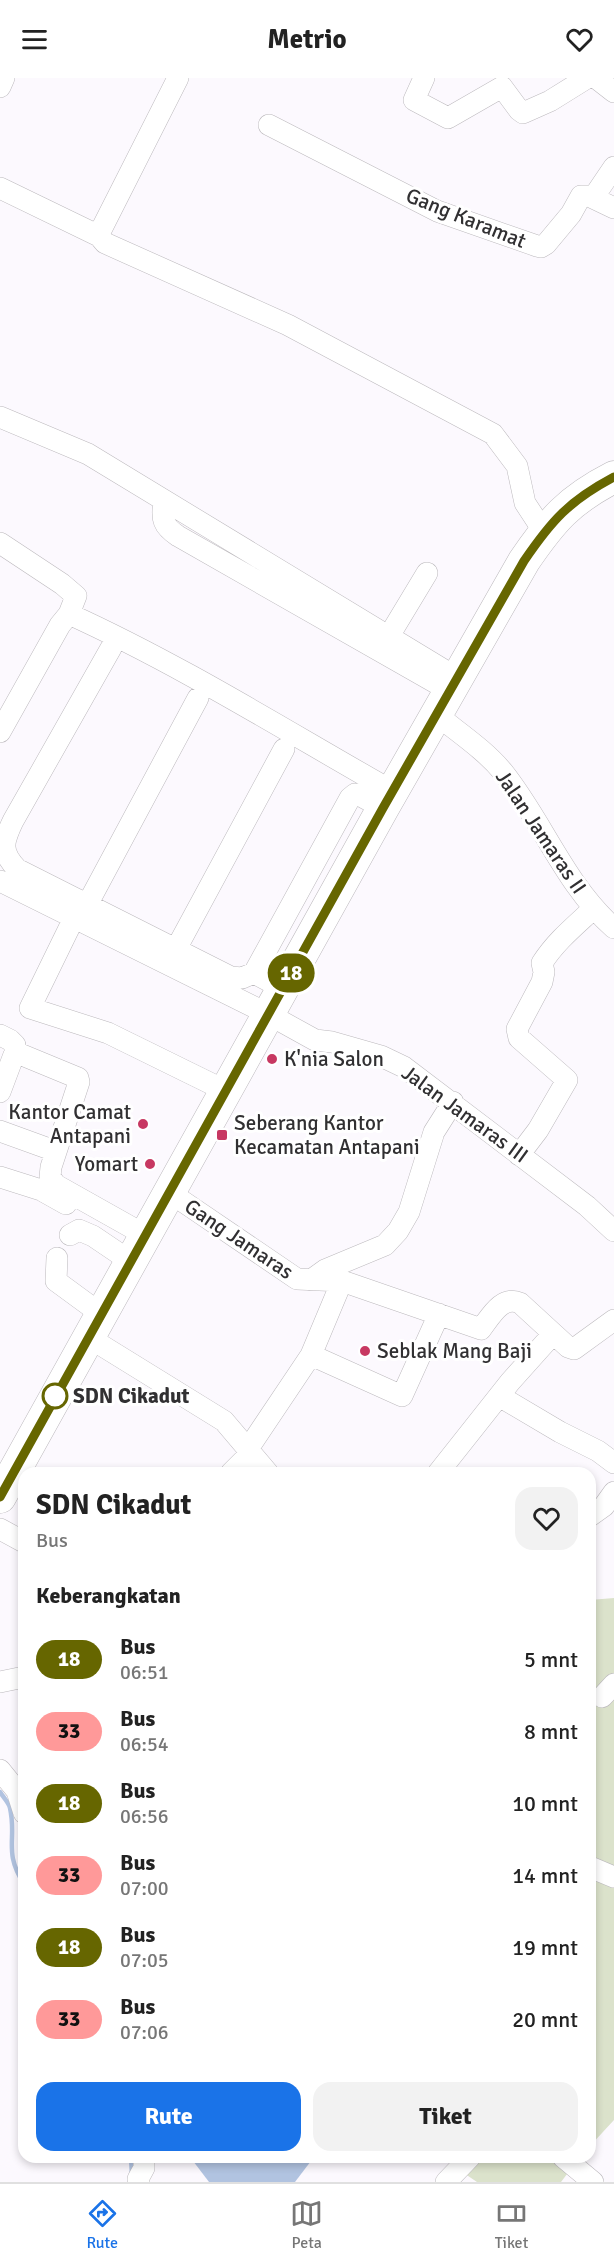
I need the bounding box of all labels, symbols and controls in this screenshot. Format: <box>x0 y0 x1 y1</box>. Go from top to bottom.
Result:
icon: menu <box>18 23 51 56</box>
text: Metrio <box>267 23 347 56</box>
icon: heart <box>563 23 596 56</box>
street label: Gang Karamat <box>402 182 530 254</box>
street label: Jalan Jamaras II <box>490 765 592 899</box>
line badge: 18 <box>264 954 318 992</box>
text: 18 <box>280 960 302 986</box>
place label: K'nia Salon <box>284 1046 384 1072</box>
marker: K'nia Salon <box>265 1052 279 1066</box>
street label: Jalan Jamaras III <box>397 1059 533 1169</box>
place label: Kantor Camat Antapani <box>8 1099 131 1149</box>
place label: Seberang Kantor Kecamatan Antapani <box>234 1110 420 1160</box>
marker: Kantor Camat Antapani <box>136 1117 150 1131</box>
marker: Seberang Kantor Kecamatan Antapani <box>215 1128 229 1142</box>
place label: Yomart <box>75 1151 138 1177</box>
marker: Yomart <box>143 1157 157 1171</box>
street label: Gang Jamaras <box>180 1193 298 1285</box>
place label: Seblak Mang Baji <box>377 1338 532 1364</box>
marker: Seblak Mang Baji <box>358 1344 372 1358</box>
marker: SDN Cikadut <box>42 1383 68 1409</box>
place label: SDN Cikadut <box>73 1383 189 1409</box>
button: heart <box>515 1487 578 1550</box>
text: SDN Cikadut <box>36 1488 191 1522</box>
text: Bus <box>36 1528 68 1553</box>
text: Keberangkatan <box>36 1582 181 1609</box>
text: Bus <box>120 1633 155 1660</box>
text: 18 <box>58 1646 80 1672</box>
text: 5 mnt <box>524 1646 578 1673</box>
text: 06:51 <box>120 1660 169 1685</box>
text: Bus <box>120 1705 155 1732</box>
text: 33 <box>58 1718 80 1744</box>
text: 8 mnt <box>524 1718 578 1745</box>
text: 06:54 <box>120 1732 169 1757</box>
text: Bus <box>120 1777 155 1804</box>
text: 18 <box>58 1790 80 1816</box>
text: 10 mnt <box>512 1790 578 1817</box>
text: 06:56 <box>120 1804 169 1829</box>
text: Bus <box>120 1849 155 1876</box>
text: 33 <box>58 1862 80 1888</box>
text: 14 mnt <box>512 1862 578 1889</box>
text: 07:00 <box>120 1876 169 1901</box>
text: Bus <box>120 1921 155 1948</box>
text: 18 <box>58 1934 80 1960</box>
text: 19 mnt <box>512 1934 578 1961</box>
text: 07:05 <box>120 1948 169 1973</box>
text: Bus <box>120 1993 155 2020</box>
text: 33 <box>58 2006 80 2032</box>
text: 20 mnt <box>512 2006 578 2033</box>
text: 07:06 <box>120 2020 169 2045</box>
button: Rute <box>36 2082 301 2151</box>
button: Tiket <box>313 2082 578 2151</box>
tab: Rute <box>86 2197 119 2253</box>
tab: Peta <box>290 2197 323 2253</box>
tab: Tiket <box>495 2197 528 2253</box>

